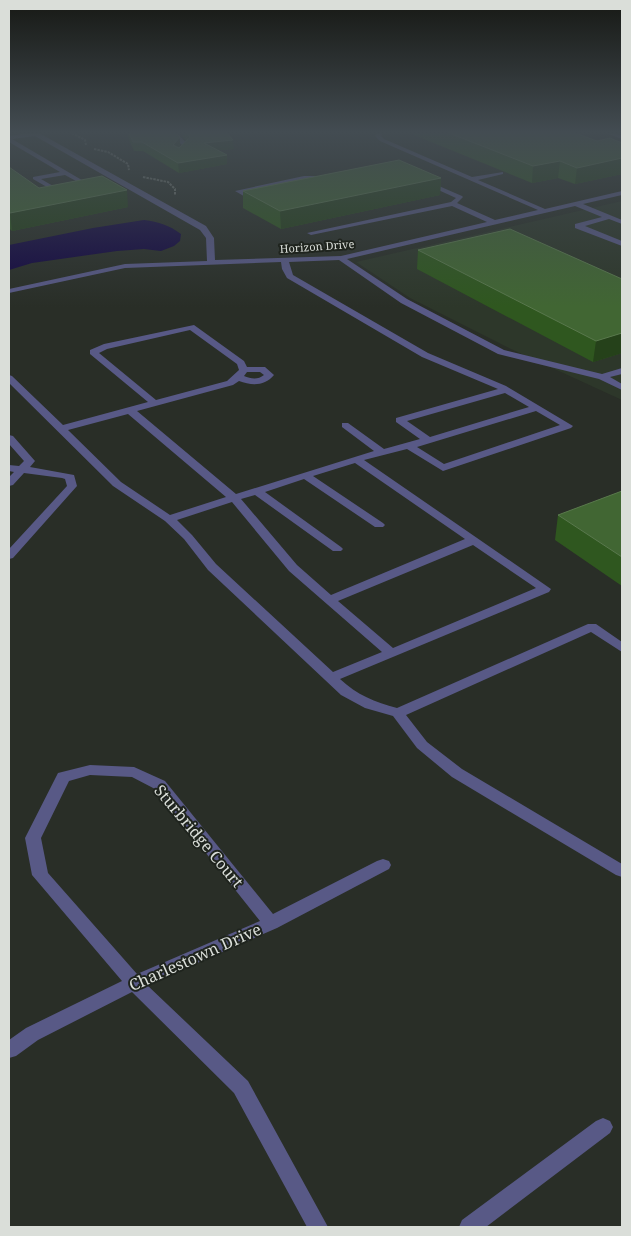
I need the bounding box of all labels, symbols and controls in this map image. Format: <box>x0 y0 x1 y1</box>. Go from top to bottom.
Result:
street label: Horizon Drive <box>279 236 355 256</box>
street label: Sturbridge Court <box>149 780 249 892</box>
street label: Charlestown Drive <box>125 918 265 996</box>

